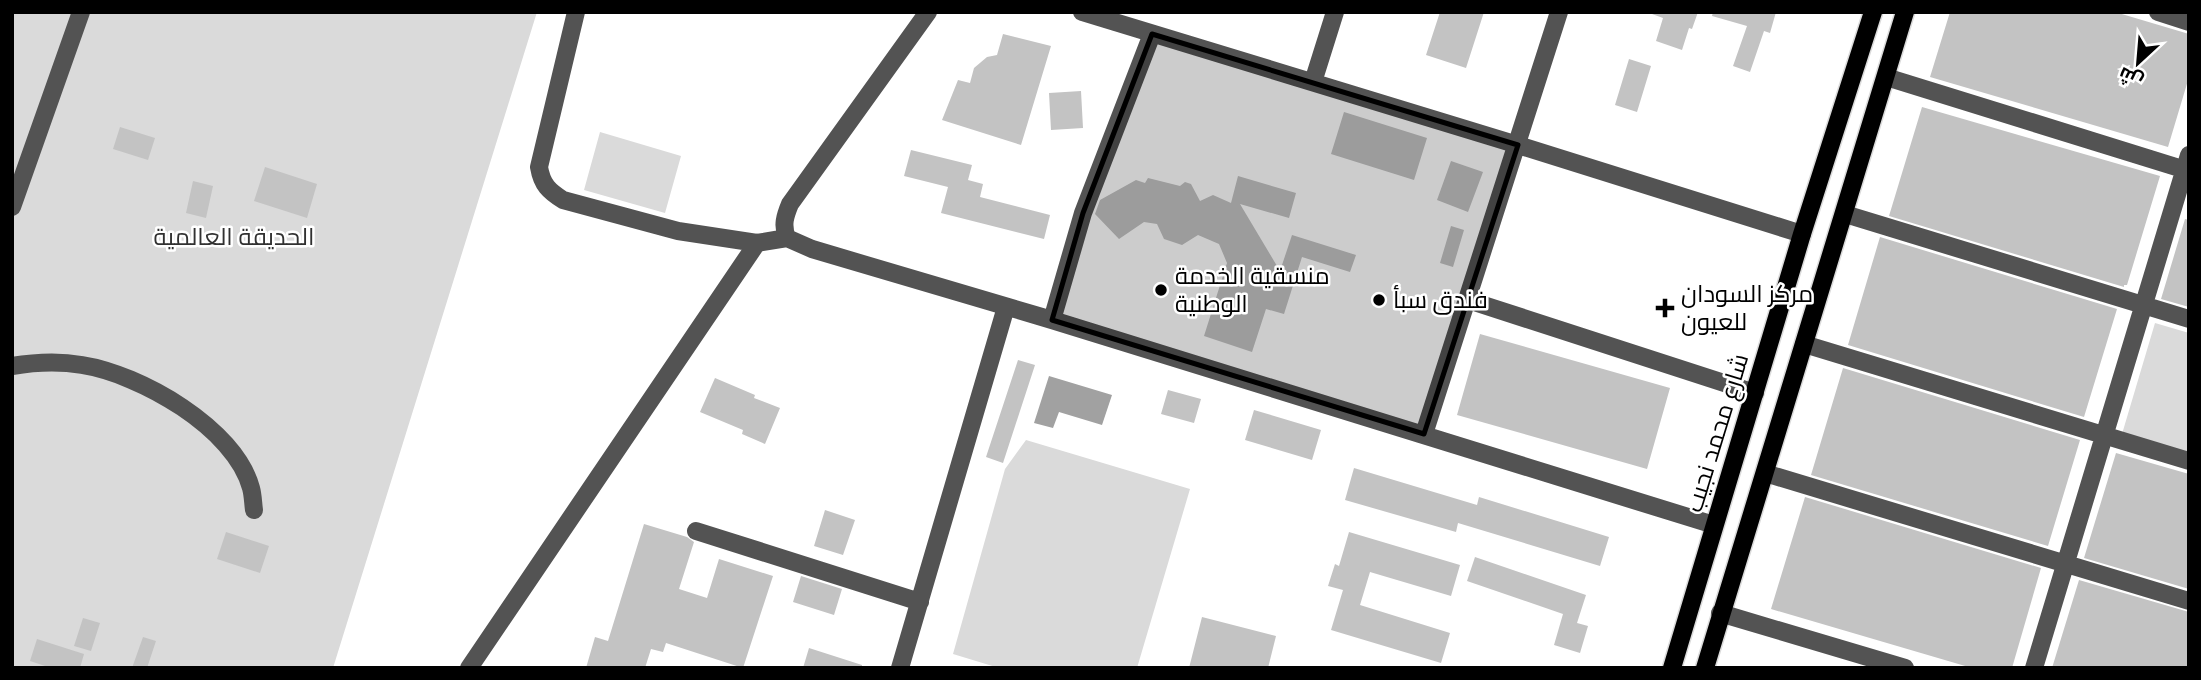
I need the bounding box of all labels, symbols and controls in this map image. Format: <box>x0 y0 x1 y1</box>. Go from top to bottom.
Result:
north arrow <box>2103 28 2173 98</box>
text: ش <box>2115 60 2148 93</box>
park label: الحديقة العالمية <box>154 224 314 254</box>
place label: منسقية الخدمة الوطنية <box>1175 263 1330 321</box>
place label: مركز السودان للعيون <box>1681 281 1813 339</box>
marker: منسقية الخدمة الوطنية <box>1153 282 1169 298</box>
place label: فندق سبأ <box>1393 284 1488 317</box>
marker: فندق سبأ <box>1371 292 1387 308</box>
marker: مركز السودان للعيون <box>1655 298 1675 318</box>
street label: شارع محمد نجيب <box>1681 351 1757 516</box>

